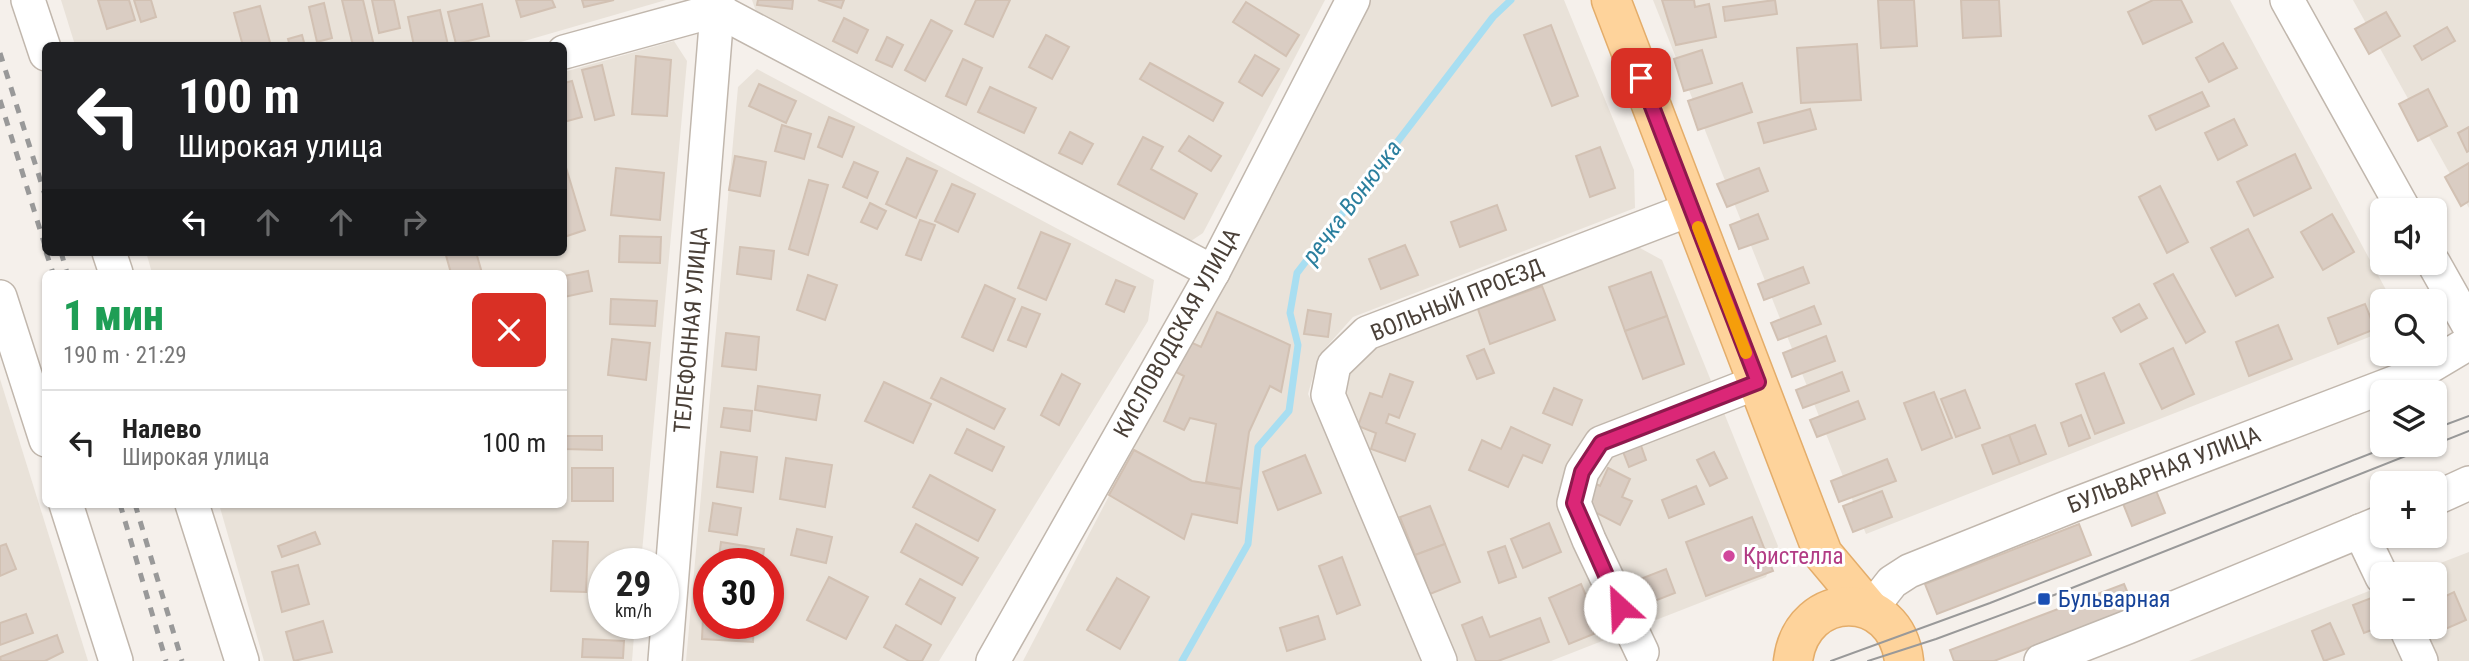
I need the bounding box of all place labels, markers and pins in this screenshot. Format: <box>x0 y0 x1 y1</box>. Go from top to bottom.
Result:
pin <box>1611 48 1671 108</box>
place label: Кристелла <box>1743 543 1843 570</box>
marker: Кристелла <box>1721 548 1737 564</box>
place label: Бульварная <box>2058 586 2170 613</box>
marker: Бульварная <box>2036 591 2052 607</box>

